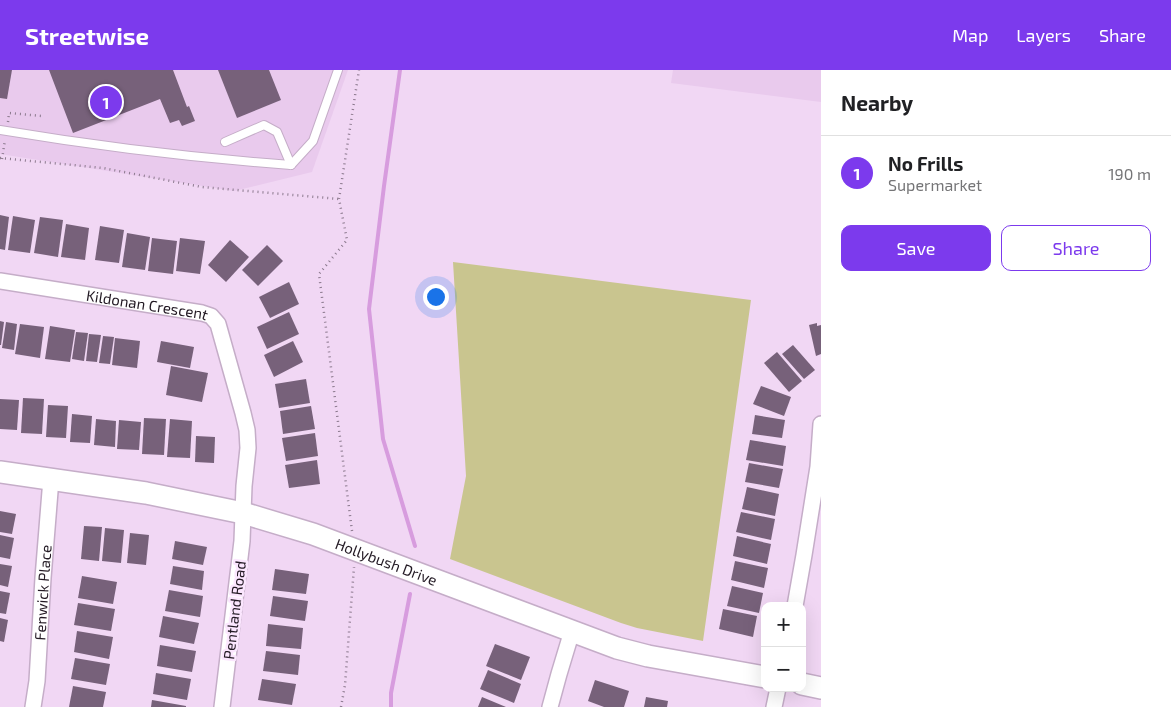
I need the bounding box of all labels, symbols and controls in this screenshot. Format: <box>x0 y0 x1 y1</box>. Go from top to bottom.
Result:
text: Streetwise <box>25 21 149 50</box>
text: Map <box>952 24 988 46</box>
text: Layers <box>1016 24 1071 46</box>
text: Share <box>1099 24 1146 46</box>
pin: 1 <box>90 83 122 121</box>
text: Nearby <box>841 90 913 115</box>
text: No Frills <box>888 152 963 175</box>
text: 1 <box>854 164 860 183</box>
text: 190 m <box>1108 164 1151 183</box>
text: Supermarket <box>888 175 982 194</box>
button: Save <box>841 225 991 271</box>
button: Share <box>1001 225 1151 271</box>
your location <box>423 284 449 310</box>
street label: Kildonan Crescent <box>85 286 211 324</box>
street label: Hollybush Drive <box>333 534 440 589</box>
street label: Fenwick Place <box>30 544 55 641</box>
street label: Pentland Road <box>219 560 249 660</box>
map controls <box>761 602 806 692</box>
button: + <box>761 602 806 647</box>
button: − <box>761 647 806 692</box>

